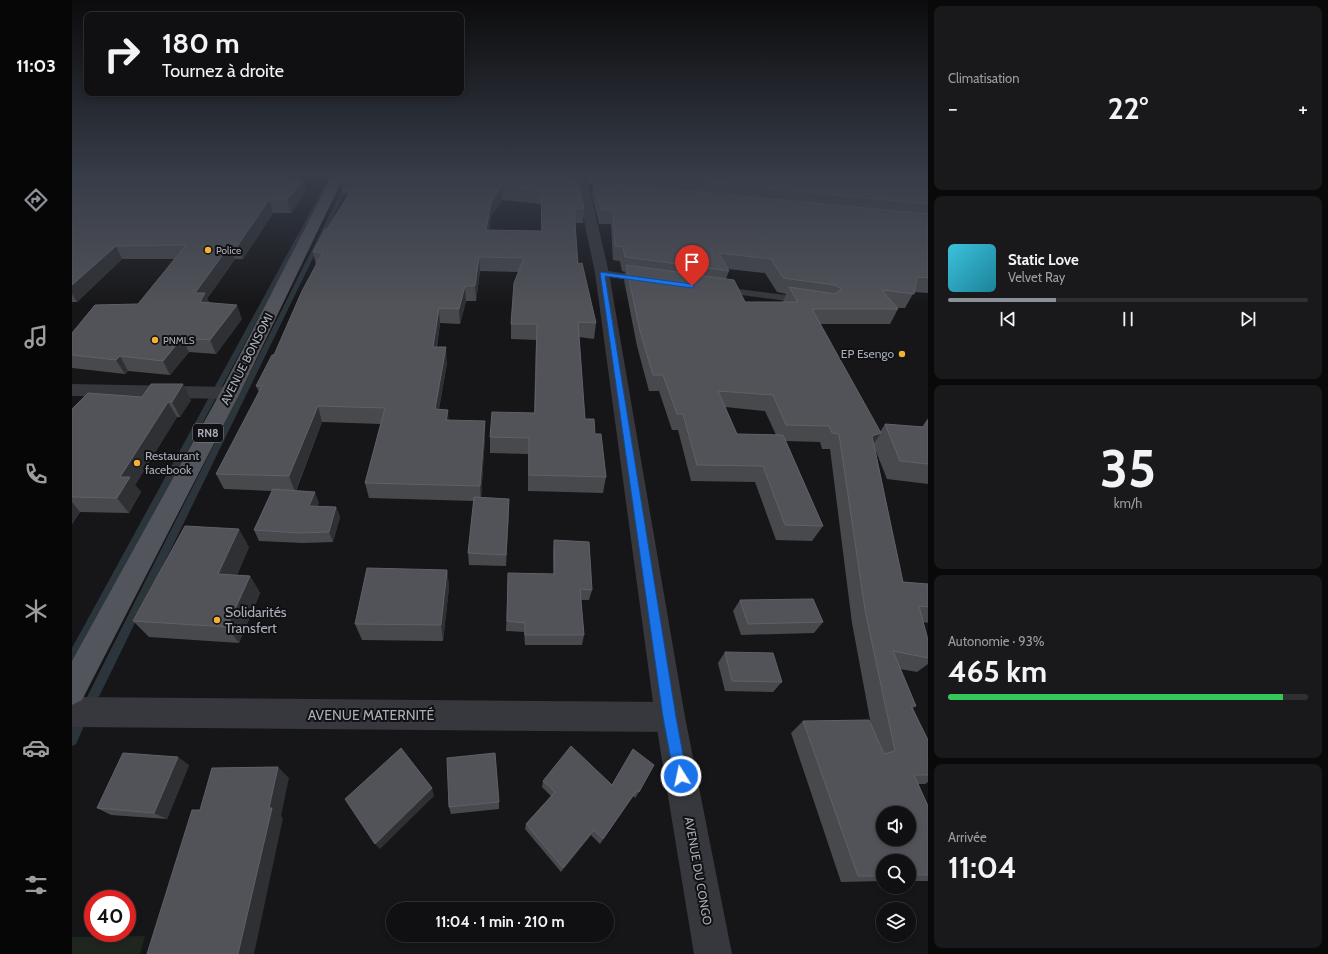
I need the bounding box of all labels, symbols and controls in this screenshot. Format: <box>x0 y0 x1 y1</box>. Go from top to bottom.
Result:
text: 180 m <box>162 26 240 60</box>
icon: right <box>96 28 148 80</box>
text: 11:03 <box>16 55 56 77</box>
text: Tournez à droite <box>162 60 284 82</box>
text: Climatisation <box>948 70 1020 86</box>
text: 22° <box>1108 90 1148 127</box>
text: − <box>948 95 958 122</box>
text: + <box>1298 95 1308 122</box>
icon: directions <box>22 186 50 214</box>
place label: Police <box>216 244 241 257</box>
marker: Police <box>203 245 213 255</box>
pin <box>675 245 709 286</box>
icon: arrive <box>681 251 703 273</box>
text: Static Love <box>1008 251 1079 269</box>
text: Velvet Ray <box>1008 269 1065 285</box>
icon: previous <box>997 308 1019 330</box>
icon: pause <box>1117 308 1139 330</box>
icon: next <box>1237 308 1259 330</box>
street label: AVENUE BONSOMI <box>217 310 276 407</box>
icon: music <box>22 323 50 351</box>
place label: PNMLS <box>163 334 195 347</box>
marker: PNMLS <box>150 335 160 345</box>
place label: EP Esengo <box>841 346 894 361</box>
marker: EP Esengo <box>897 349 907 359</box>
road number: RN8 <box>193 424 223 442</box>
text: 35 <box>1100 437 1156 500</box>
place label: Restaurant facebook <box>145 448 199 477</box>
marker: Restaurant facebook <box>132 458 142 468</box>
icon: phone <box>22 460 50 488</box>
text: km/h <box>1114 495 1142 511</box>
icon: climate <box>22 597 50 625</box>
place label: Solidarités Transfert <box>225 603 287 637</box>
marker: Solidarités Transfert <box>212 615 222 625</box>
text: Autonomie · 93% <box>948 633 1044 649</box>
text: 465 km <box>948 653 1047 690</box>
street label: AVENUE MATERNITÉ <box>308 706 435 724</box>
icon: car <box>22 734 50 762</box>
position arrow <box>660 755 702 797</box>
map controls <box>876 806 916 942</box>
button: sound <box>876 806 916 846</box>
street label: AVENUE DU CONGO <box>682 816 715 926</box>
text: Arrivée <box>948 829 987 845</box>
text: 11:04 <box>948 849 1017 886</box>
button: search <box>876 854 916 894</box>
icon: filters <box>22 871 50 899</box>
speed limit sign: 40 <box>84 890 136 942</box>
button: layers <box>876 902 916 942</box>
text: 11:04 · 1 min · 210 m <box>435 913 565 931</box>

